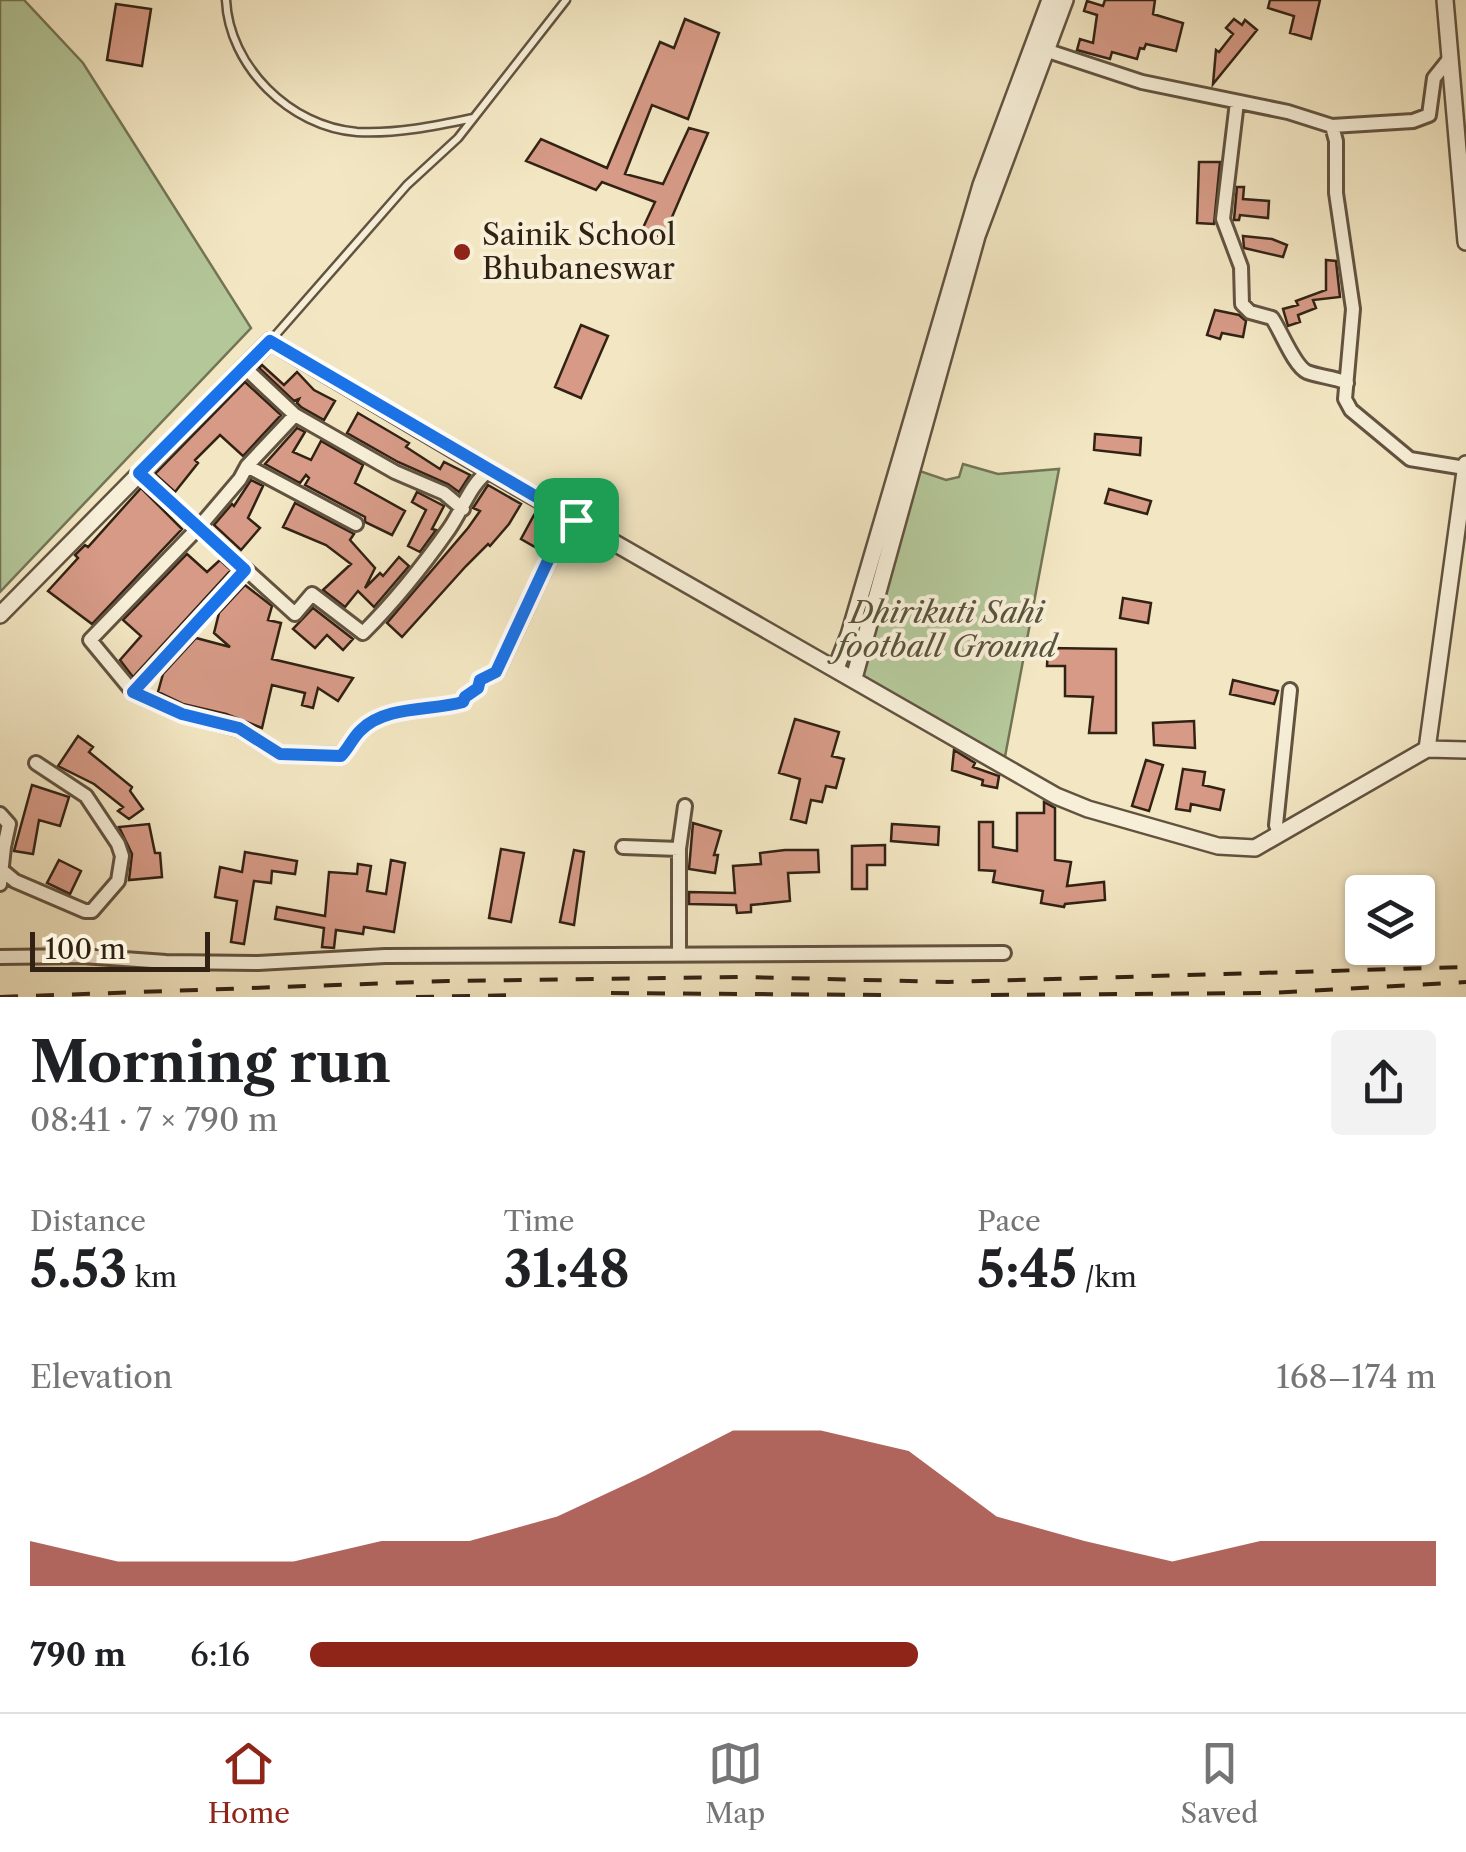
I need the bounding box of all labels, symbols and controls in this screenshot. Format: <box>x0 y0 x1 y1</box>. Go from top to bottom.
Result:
place label: Sainik School Bhubaneswar <box>482 216 676 287</box>
marker: Sainik School Bhubaneswar <box>451 241 473 263</box>
pin <box>534 478 619 563</box>
icon: arrive <box>549 493 604 548</box>
park label: Dhirikuti Sahi football Ground <box>827 594 1060 665</box>
map controls <box>1345 875 1435 965</box>
button: layers <box>1345 875 1435 965</box>
scale bar <box>30 927 210 971</box>
text: 100 m <box>45 932 126 966</box>
text: Morning run <box>30 1029 391 1096</box>
button: share <box>1331 1030 1436 1135</box>
text: 08:41 · 7 × 790 m <box>30 1100 278 1139</box>
text: Distance <box>30 1204 146 1238</box>
text: Time <box>504 1204 574 1238</box>
text: Pace <box>977 1204 1041 1238</box>
text: 5.53 <box>30 1238 127 1300</box>
text: 31:48 <box>504 1238 630 1300</box>
text: 5:45 <box>977 1238 1077 1300</box>
text: km <box>127 1260 177 1294</box>
text: /km <box>1077 1260 1137 1294</box>
text: Elevation <box>30 1357 173 1396</box>
text: 168–174 m <box>1276 1357 1436 1396</box>
text: 790 m <box>30 1635 126 1674</box>
text: 6:16 <box>190 1635 250 1674</box>
tab: Home <box>208 1736 290 1830</box>
tab: Map <box>705 1736 765 1830</box>
tab: Saved <box>1181 1736 1258 1830</box>

